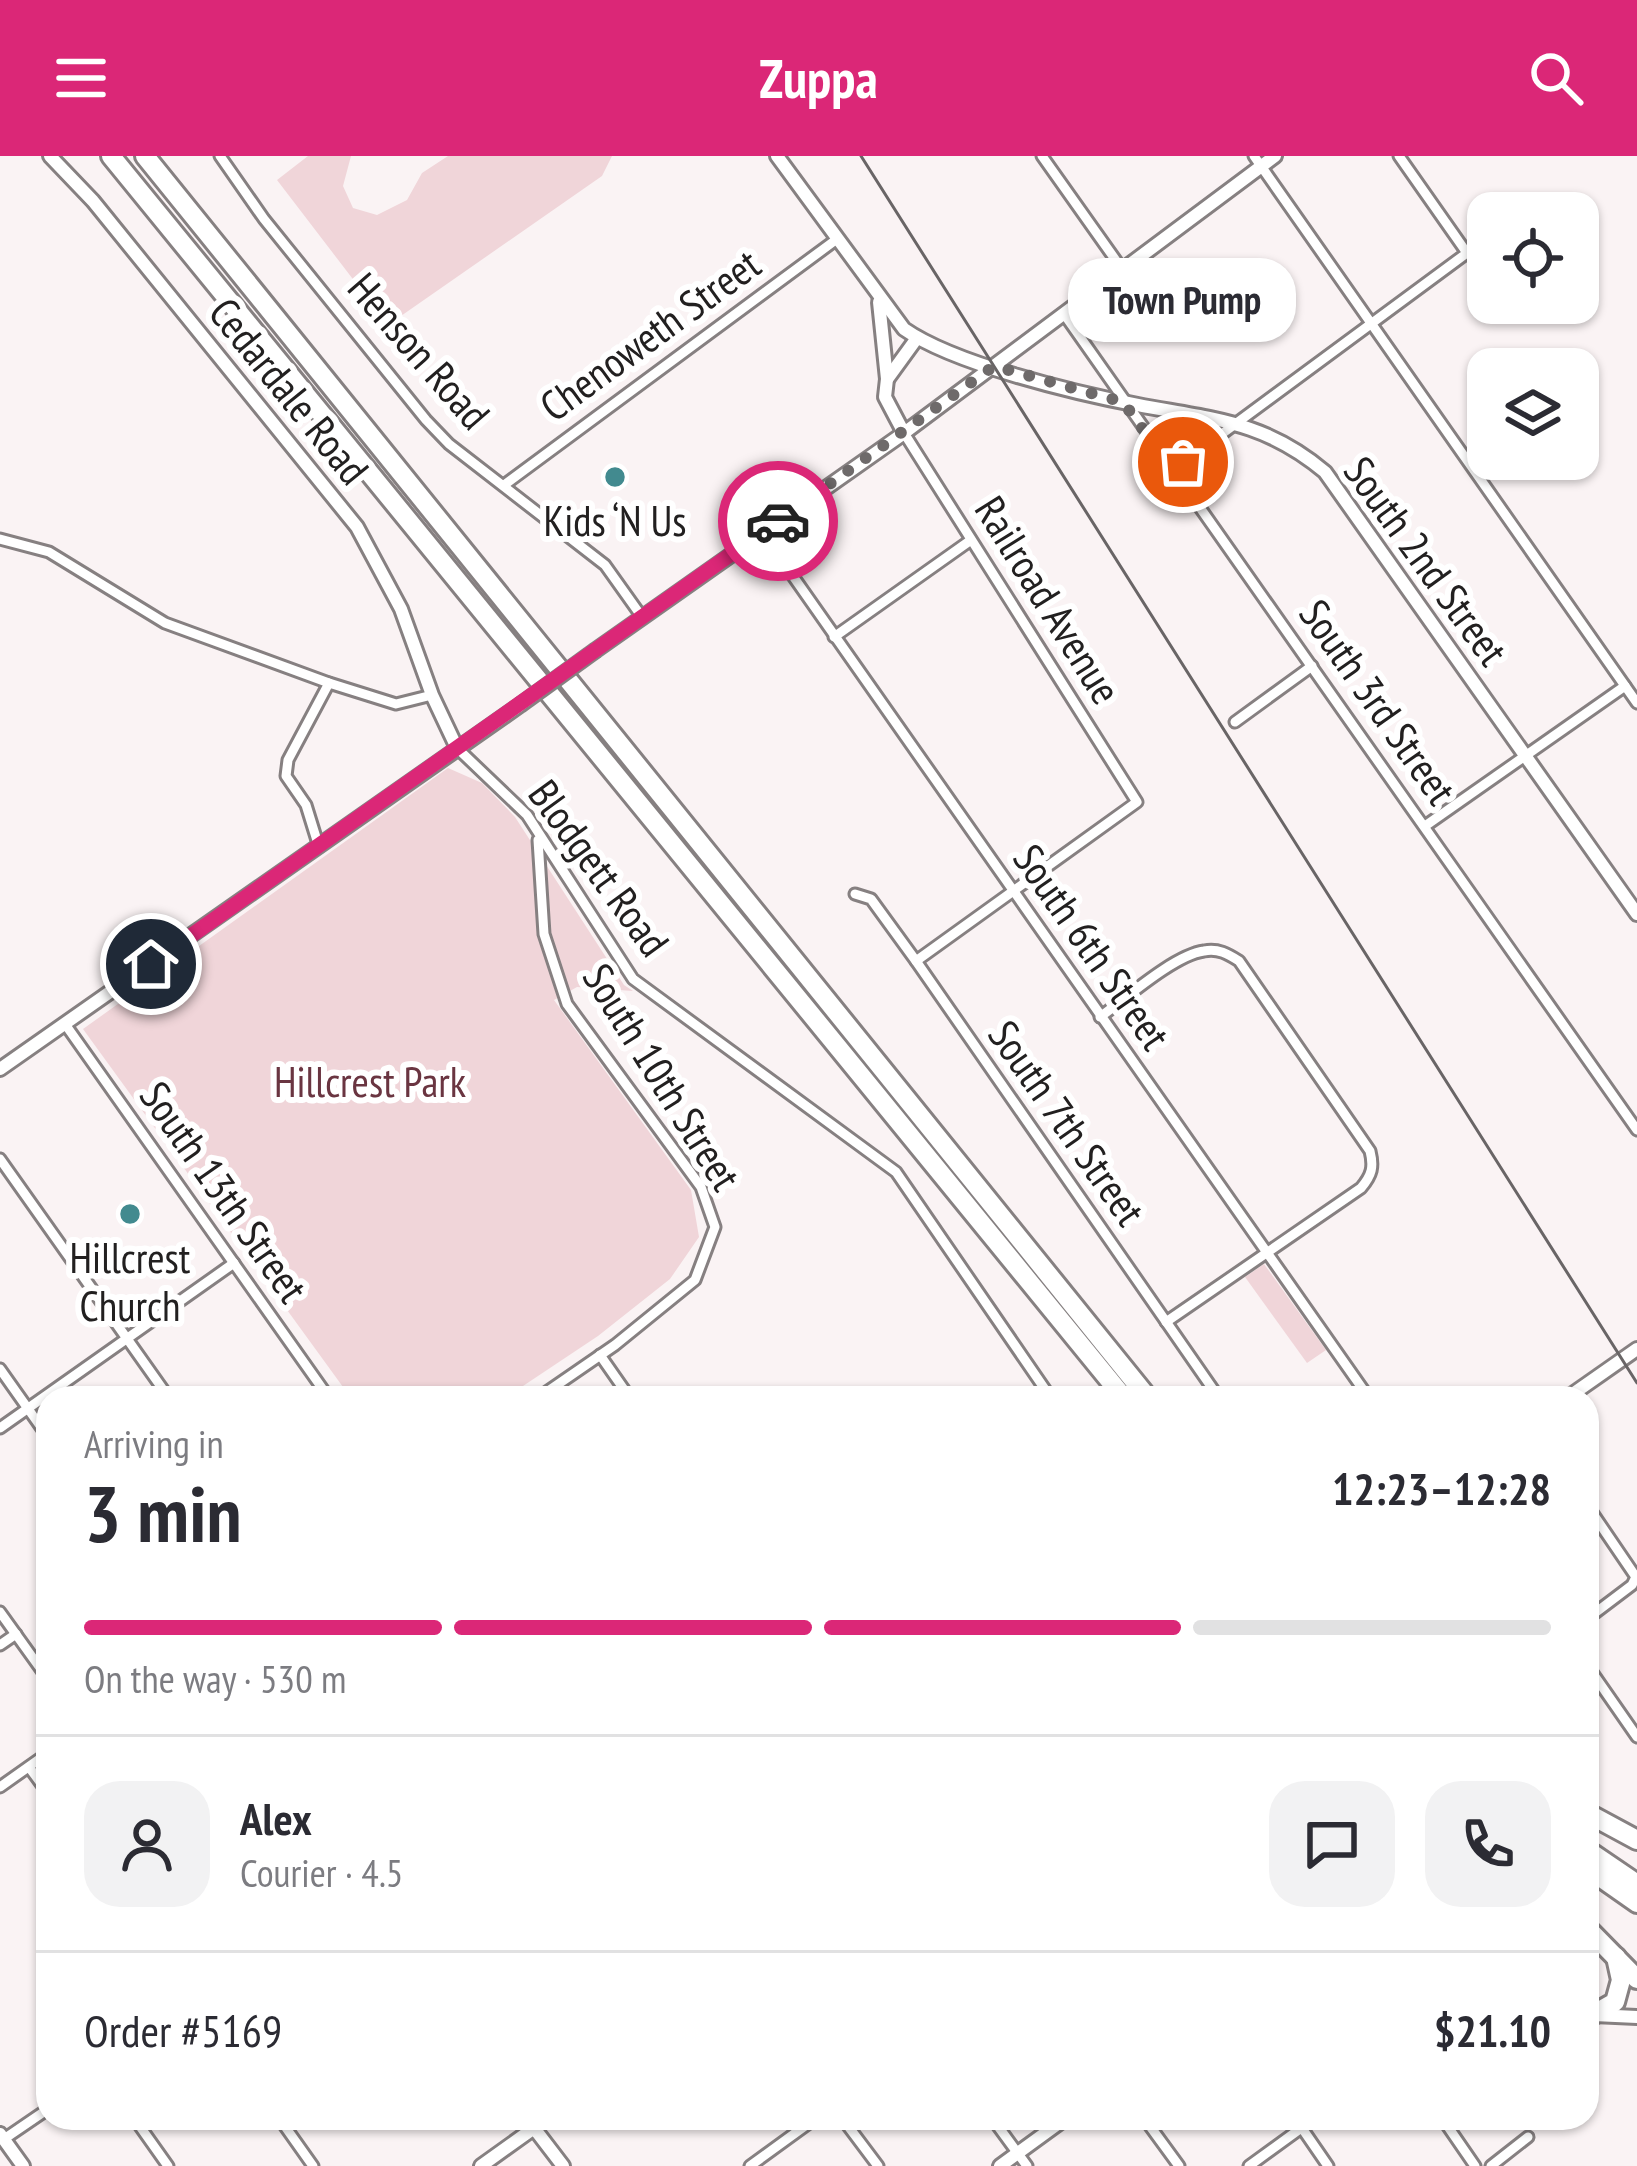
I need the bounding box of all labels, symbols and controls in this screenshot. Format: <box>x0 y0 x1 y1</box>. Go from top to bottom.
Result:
text: Zuppa <box>759 43 878 113</box>
icon: menu <box>48 45 114 111</box>
icon: search <box>1523 45 1589 111</box>
map controls <box>1467 192 1599 480</box>
button: locate <box>1467 192 1599 324</box>
street label: Chenoweth Street <box>529 236 771 433</box>
callout: Town Pump <box>1069 258 1297 342</box>
street label: Henson Road <box>336 261 502 440</box>
text: Town Pump <box>1103 274 1261 325</box>
street label: Cedardale Road <box>197 286 381 495</box>
button: layers <box>1467 348 1599 480</box>
pin <box>1132 411 1234 513</box>
icon: bag <box>1150 429 1216 495</box>
street label: South 2nd Street <box>1332 446 1521 676</box>
courier <box>718 461 838 581</box>
marker: Kids ‘N Us <box>602 464 628 490</box>
street label: Railroad Avenue <box>963 486 1134 714</box>
icon: car <box>745 488 811 554</box>
place label: Kids ‘N Us <box>543 493 687 548</box>
street label: South 3rd Street <box>1288 589 1469 815</box>
street label: Blodgett Road <box>517 769 682 967</box>
street label: South 6th Street <box>1002 833 1183 1060</box>
pin <box>100 913 202 1015</box>
icon: home <box>118 931 184 997</box>
street label: South 10th Street <box>571 953 754 1201</box>
street label: South 7th Street <box>977 1010 1158 1236</box>
park label: Hillcrest Park <box>274 1054 466 1109</box>
street label: South 13th Street <box>128 1071 321 1313</box>
marker: Hillcrest Church <box>117 1201 143 1227</box>
place label: Hillcrest Church <box>70 1230 191 1333</box>
text: Arriving in <box>84 1418 224 1469</box>
text: 12:23–12:28 <box>1332 1459 1551 1517</box>
text: 3 min <box>84 1463 242 1564</box>
text: On the way · 530 m <box>84 1653 346 1704</box>
button: person <box>84 1781 210 1907</box>
button: chat <box>1269 1781 1395 1907</box>
button: phone <box>1425 1781 1551 1907</box>
text: Alex <box>240 1789 312 1847</box>
text: Courier · 4.5 <box>240 1847 403 1898</box>
text: Order #5169 <box>84 2001 282 2059</box>
text: $21.10 <box>1434 2001 1551 2059</box>

